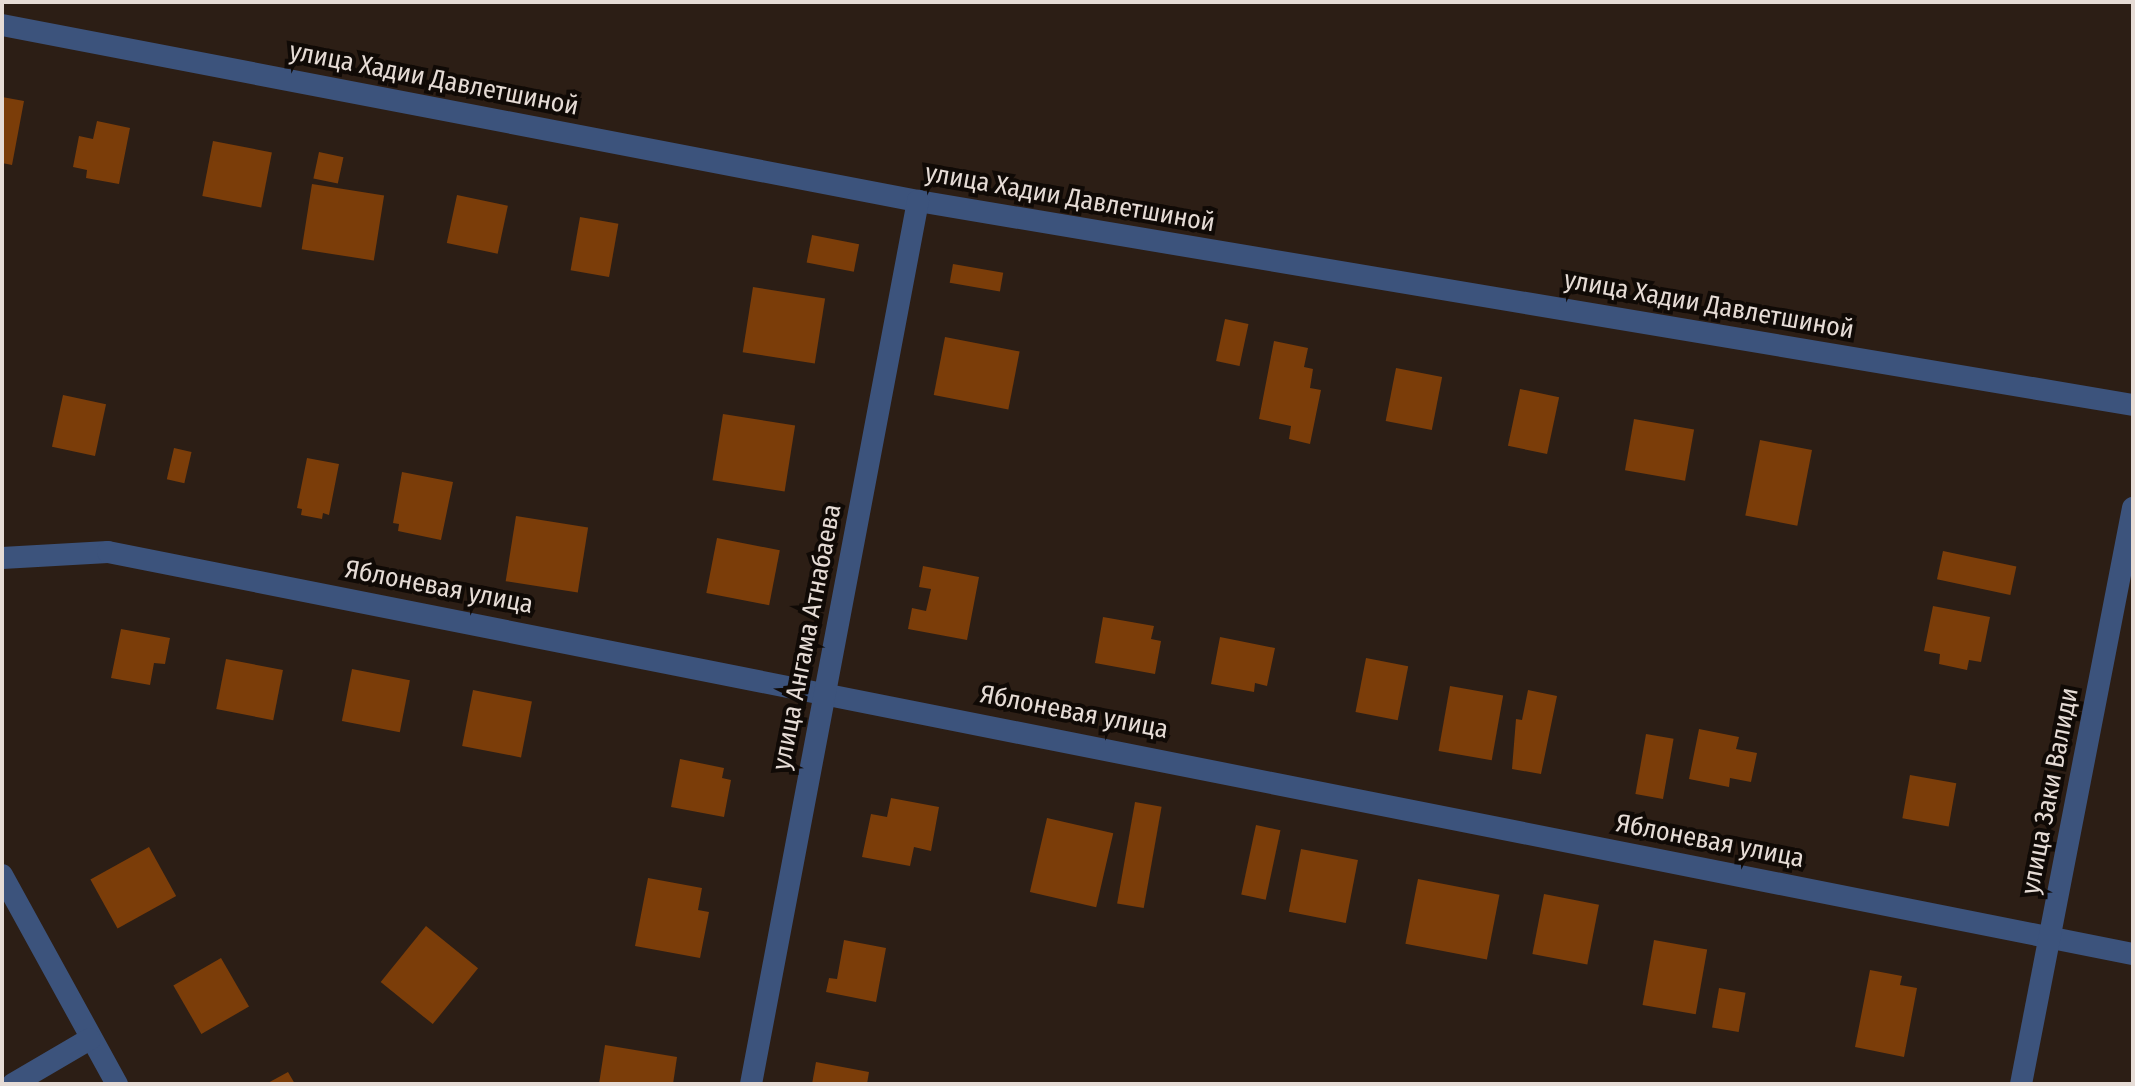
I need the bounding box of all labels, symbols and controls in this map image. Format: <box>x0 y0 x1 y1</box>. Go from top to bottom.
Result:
street label: улица Хадии Давлетшиной <box>287 36 581 122</box>
street label: улица Хадии Давлетшиной <box>923 157 1217 239</box>
street label: улица Хадии Давлетшиной <box>1562 264 1856 346</box>
street label: улица Ангама Атнабаева <box>766 501 848 773</box>
street label: Яблоневая улица <box>342 553 536 621</box>
street label: Яблоневая улица <box>977 678 1171 746</box>
street label: улица Заки Валиди <box>2015 685 2085 897</box>
street label: Яблоневая улица <box>1613 807 1807 875</box>

